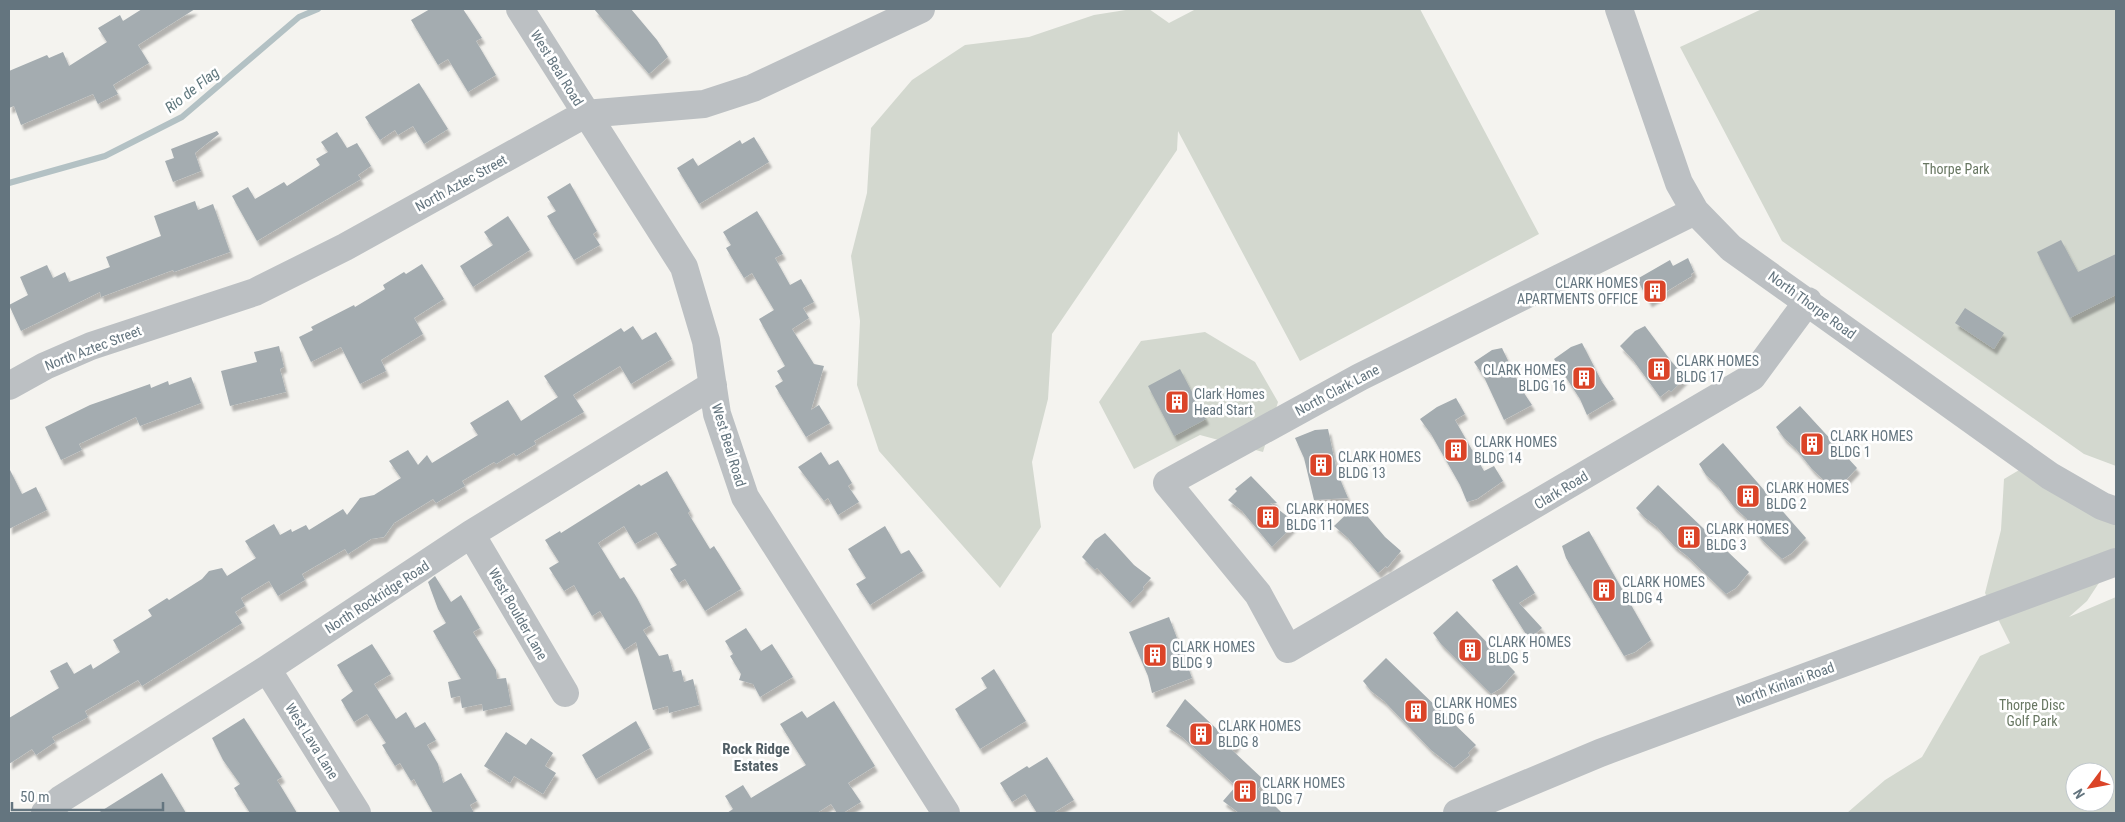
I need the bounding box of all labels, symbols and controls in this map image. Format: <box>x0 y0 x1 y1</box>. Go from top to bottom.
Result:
street label: West Beal Road <box>527 27 587 109</box>
water label: Rio de Flag <box>161 63 223 117</box>
street label: North Aztec Street <box>413 151 509 215</box>
park label: Thorpe Park <box>1923 161 1990 177</box>
street label: North Thorpe Road <box>1765 268 1859 342</box>
place label: CLARK HOMES APARTMENTS OFFICE <box>1517 275 1638 307</box>
building icon: CLARK HOMES APARTMENTS OFFICE <box>1642 278 1668 304</box>
street label: North Aztec Street <box>43 322 143 374</box>
place label: CLARK HOMES BLDG 17 <box>1676 353 1759 385</box>
building icon: CLARK HOMES BLDG 17 <box>1646 356 1672 382</box>
street label: North Clark Lane <box>1292 361 1382 419</box>
place label: CLARK HOMES BLDG 16 <box>1483 362 1566 394</box>
building icon: CLARK HOMES BLDG 16 <box>1571 365 1597 391</box>
place label: Clark Homes Head Start <box>1194 386 1265 418</box>
building icon: Clark Homes Head Start <box>1164 389 1190 415</box>
street label: West Beal Road <box>709 401 749 489</box>
place label: CLARK HOMES BLDG 1 <box>1830 428 1913 460</box>
building icon: CLARK HOMES BLDG 1 <box>1799 431 1825 457</box>
place label: CLARK HOMES BLDG 14 <box>1474 434 1557 466</box>
building icon: CLARK HOMES BLDG 14 <box>1443 437 1469 463</box>
place label: CLARK HOMES BLDG 13 <box>1338 449 1421 481</box>
building icon: CLARK HOMES BLDG 13 <box>1308 452 1334 478</box>
street label: Clark Road <box>1531 468 1591 512</box>
place label: CLARK HOMES BLDG 2 <box>1766 480 1849 512</box>
building icon: CLARK HOMES BLDG 2 <box>1735 483 1761 509</box>
place label: CLARK HOMES BLDG 11 <box>1286 501 1369 533</box>
building icon: CLARK HOMES BLDG 11 <box>1255 504 1281 530</box>
place label: CLARK HOMES BLDG 3 <box>1706 521 1789 553</box>
building icon: CLARK HOMES BLDG 3 <box>1676 524 1702 550</box>
street label: North Rockridge Road <box>322 557 432 637</box>
street label: West Boulder Lane <box>485 565 551 663</box>
place label: CLARK HOMES BLDG 4 <box>1622 574 1705 606</box>
building icon: CLARK HOMES BLDG 4 <box>1591 577 1617 603</box>
place label: CLARK HOMES BLDG 5 <box>1488 634 1571 666</box>
building icon: CLARK HOMES BLDG 5 <box>1457 637 1483 663</box>
place label: CLARK HOMES BLDG 9 <box>1172 639 1255 671</box>
building icon: CLARK HOMES BLDG 9 <box>1142 642 1168 668</box>
street label: North Kinlani Road <box>1734 659 1836 709</box>
place label: CLARK HOMES BLDG 6 <box>1434 695 1517 727</box>
park label: Thorpe Disc Golf Park <box>1999 697 2065 729</box>
building icon: CLARK HOMES BLDG 6 <box>1403 698 1429 724</box>
street label: West Lava Lane <box>282 700 342 782</box>
place label: CLARK HOMES BLDG 8 <box>1218 718 1301 750</box>
building icon: CLARK HOMES BLDG 8 <box>1188 721 1214 747</box>
district label: Rock Ridge Estates <box>722 740 790 775</box>
north arrow <box>2065 762 2115 812</box>
place label: CLARK HOMES BLDG 7 <box>1262 775 1345 807</box>
building icon: CLARK HOMES BLDG 7 <box>1232 778 1258 804</box>
scale bar <box>12 780 164 812</box>
text: N <box>2070 786 2088 802</box>
text: 50 m <box>20 788 50 806</box>

